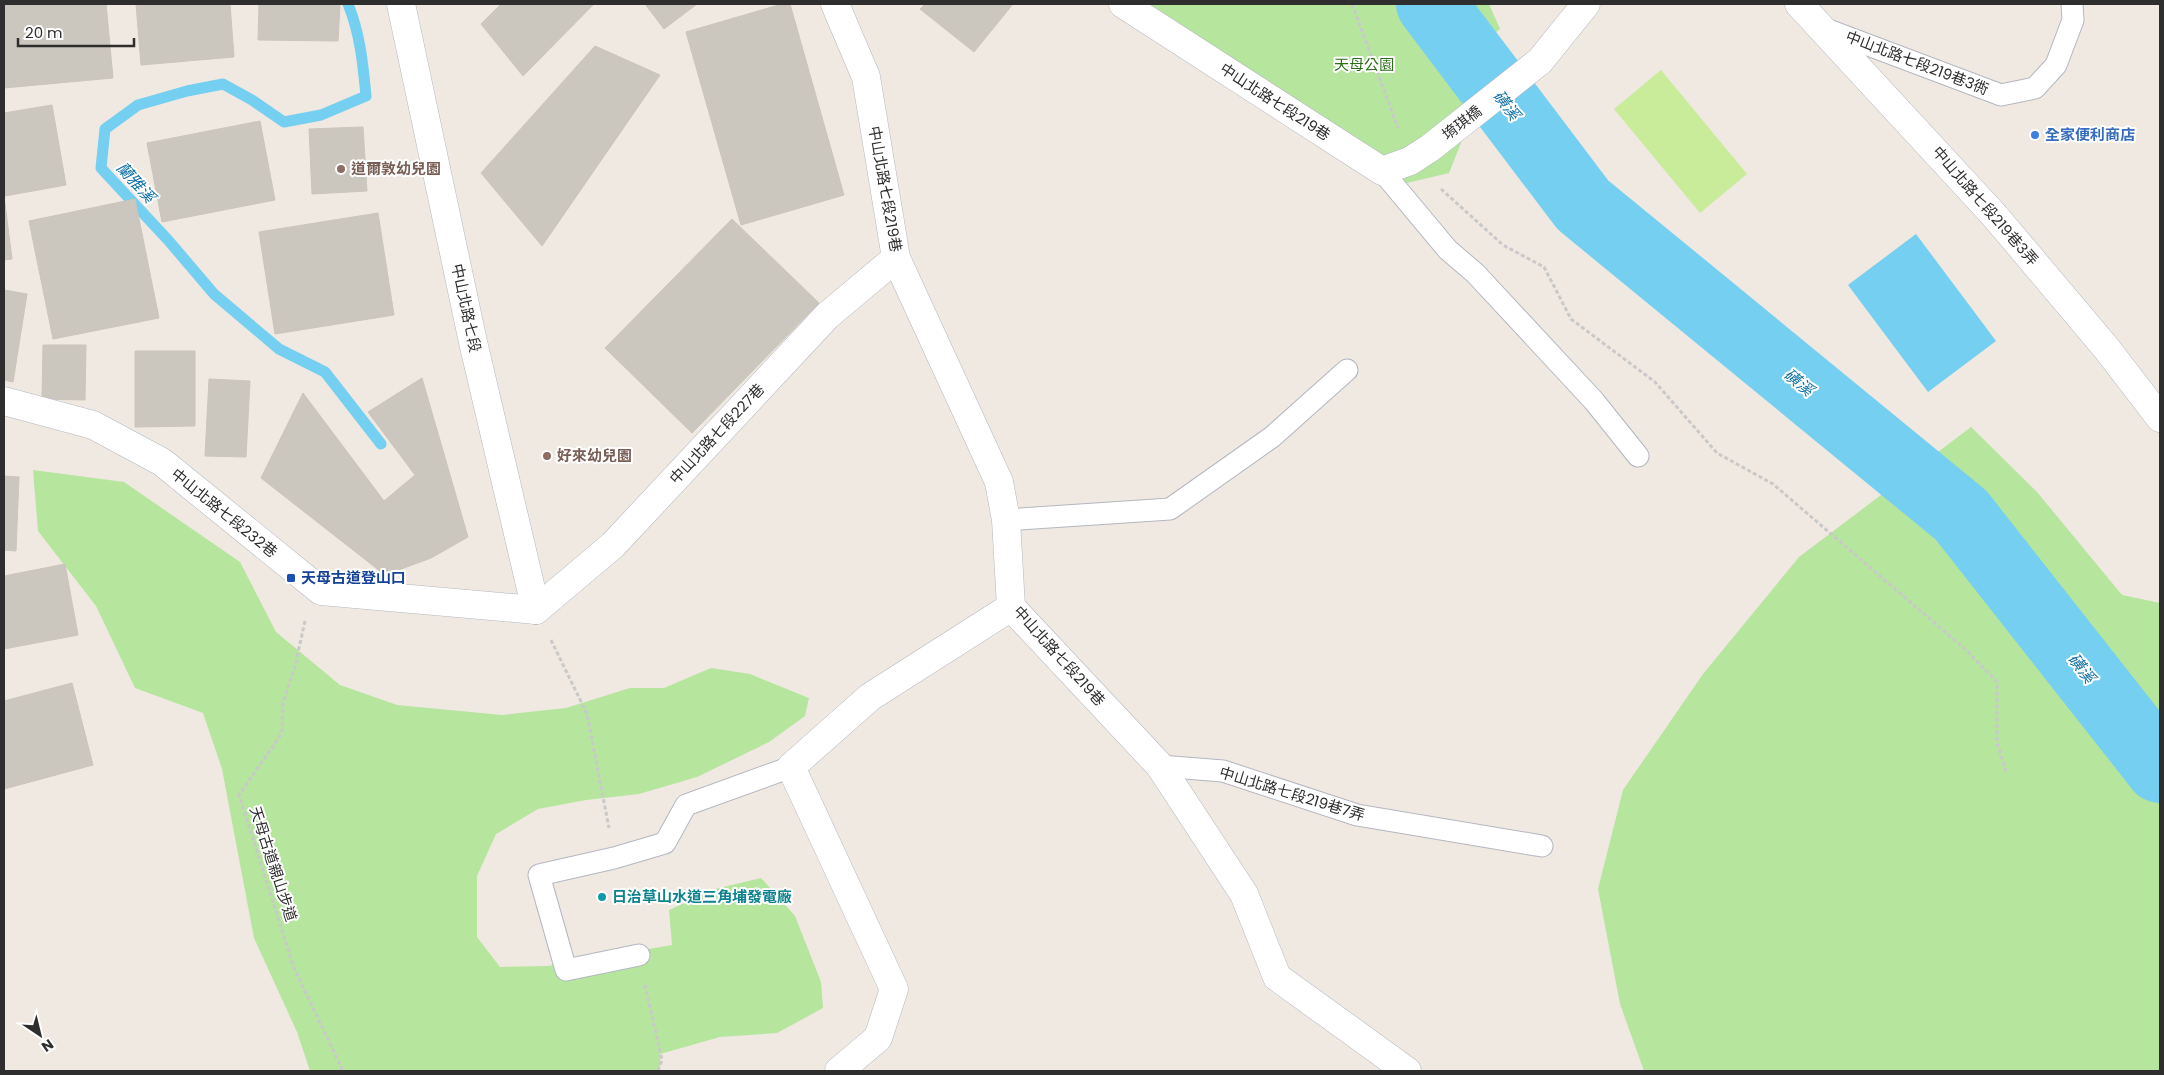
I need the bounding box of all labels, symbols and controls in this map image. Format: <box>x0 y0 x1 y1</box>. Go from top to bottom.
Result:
scale bar <box>18 15 134 47</box>
text: 20 m <box>25 22 63 43</box>
street label: 中山北路七段219巷3衖 <box>1843 26 1992 100</box>
park label: 天母公園 <box>1334 54 1394 75</box>
street label: 中山北路七段219巷 <box>1216 58 1335 145</box>
water label: 磺溪 <box>1488 86 1527 127</box>
street label: 堉琪橋 <box>1437 100 1486 145</box>
street label: 中山北路七段219巷 <box>864 124 907 254</box>
place label: 全家便利商店 <box>2045 124 2135 145</box>
marker: 全家便利商店 <box>2029 129 2041 141</box>
street label: 中山北路七段219巷3弄 <box>1928 142 2043 270</box>
water label: 蘭雅溪 <box>111 157 162 209</box>
place label: 道爾敦幼兒園 <box>351 158 441 179</box>
marker: 道爾敦幼兒園 <box>335 163 347 175</box>
street label: 中山北路七段 <box>447 262 486 354</box>
water label: 磺溪 <box>1779 363 1820 403</box>
street label: 中山北路七段227巷 <box>664 379 769 489</box>
place label: 好來幼兒園 <box>557 445 632 466</box>
marker: 好來幼兒園 <box>541 450 553 462</box>
street label: 中山北路七段232巷 <box>167 463 282 562</box>
place label: 天母古道登山口 <box>301 567 406 588</box>
marker: 天母古道登山口 <box>285 572 297 584</box>
street label: 中山北路七段219巷 <box>1009 601 1110 710</box>
water label: 磺溪 <box>2063 649 2102 690</box>
street label: 中山北路七段219巷7弄 <box>1217 761 1367 826</box>
street label: 天母古道親山步道 <box>245 804 302 924</box>
place label: 日治草山水道三角埔發電廠 <box>612 886 792 907</box>
marker: 日治草山水道三角埔發電廠 <box>596 891 608 903</box>
north arrow <box>15 1010 65 1060</box>
text: N <box>37 1034 58 1057</box>

